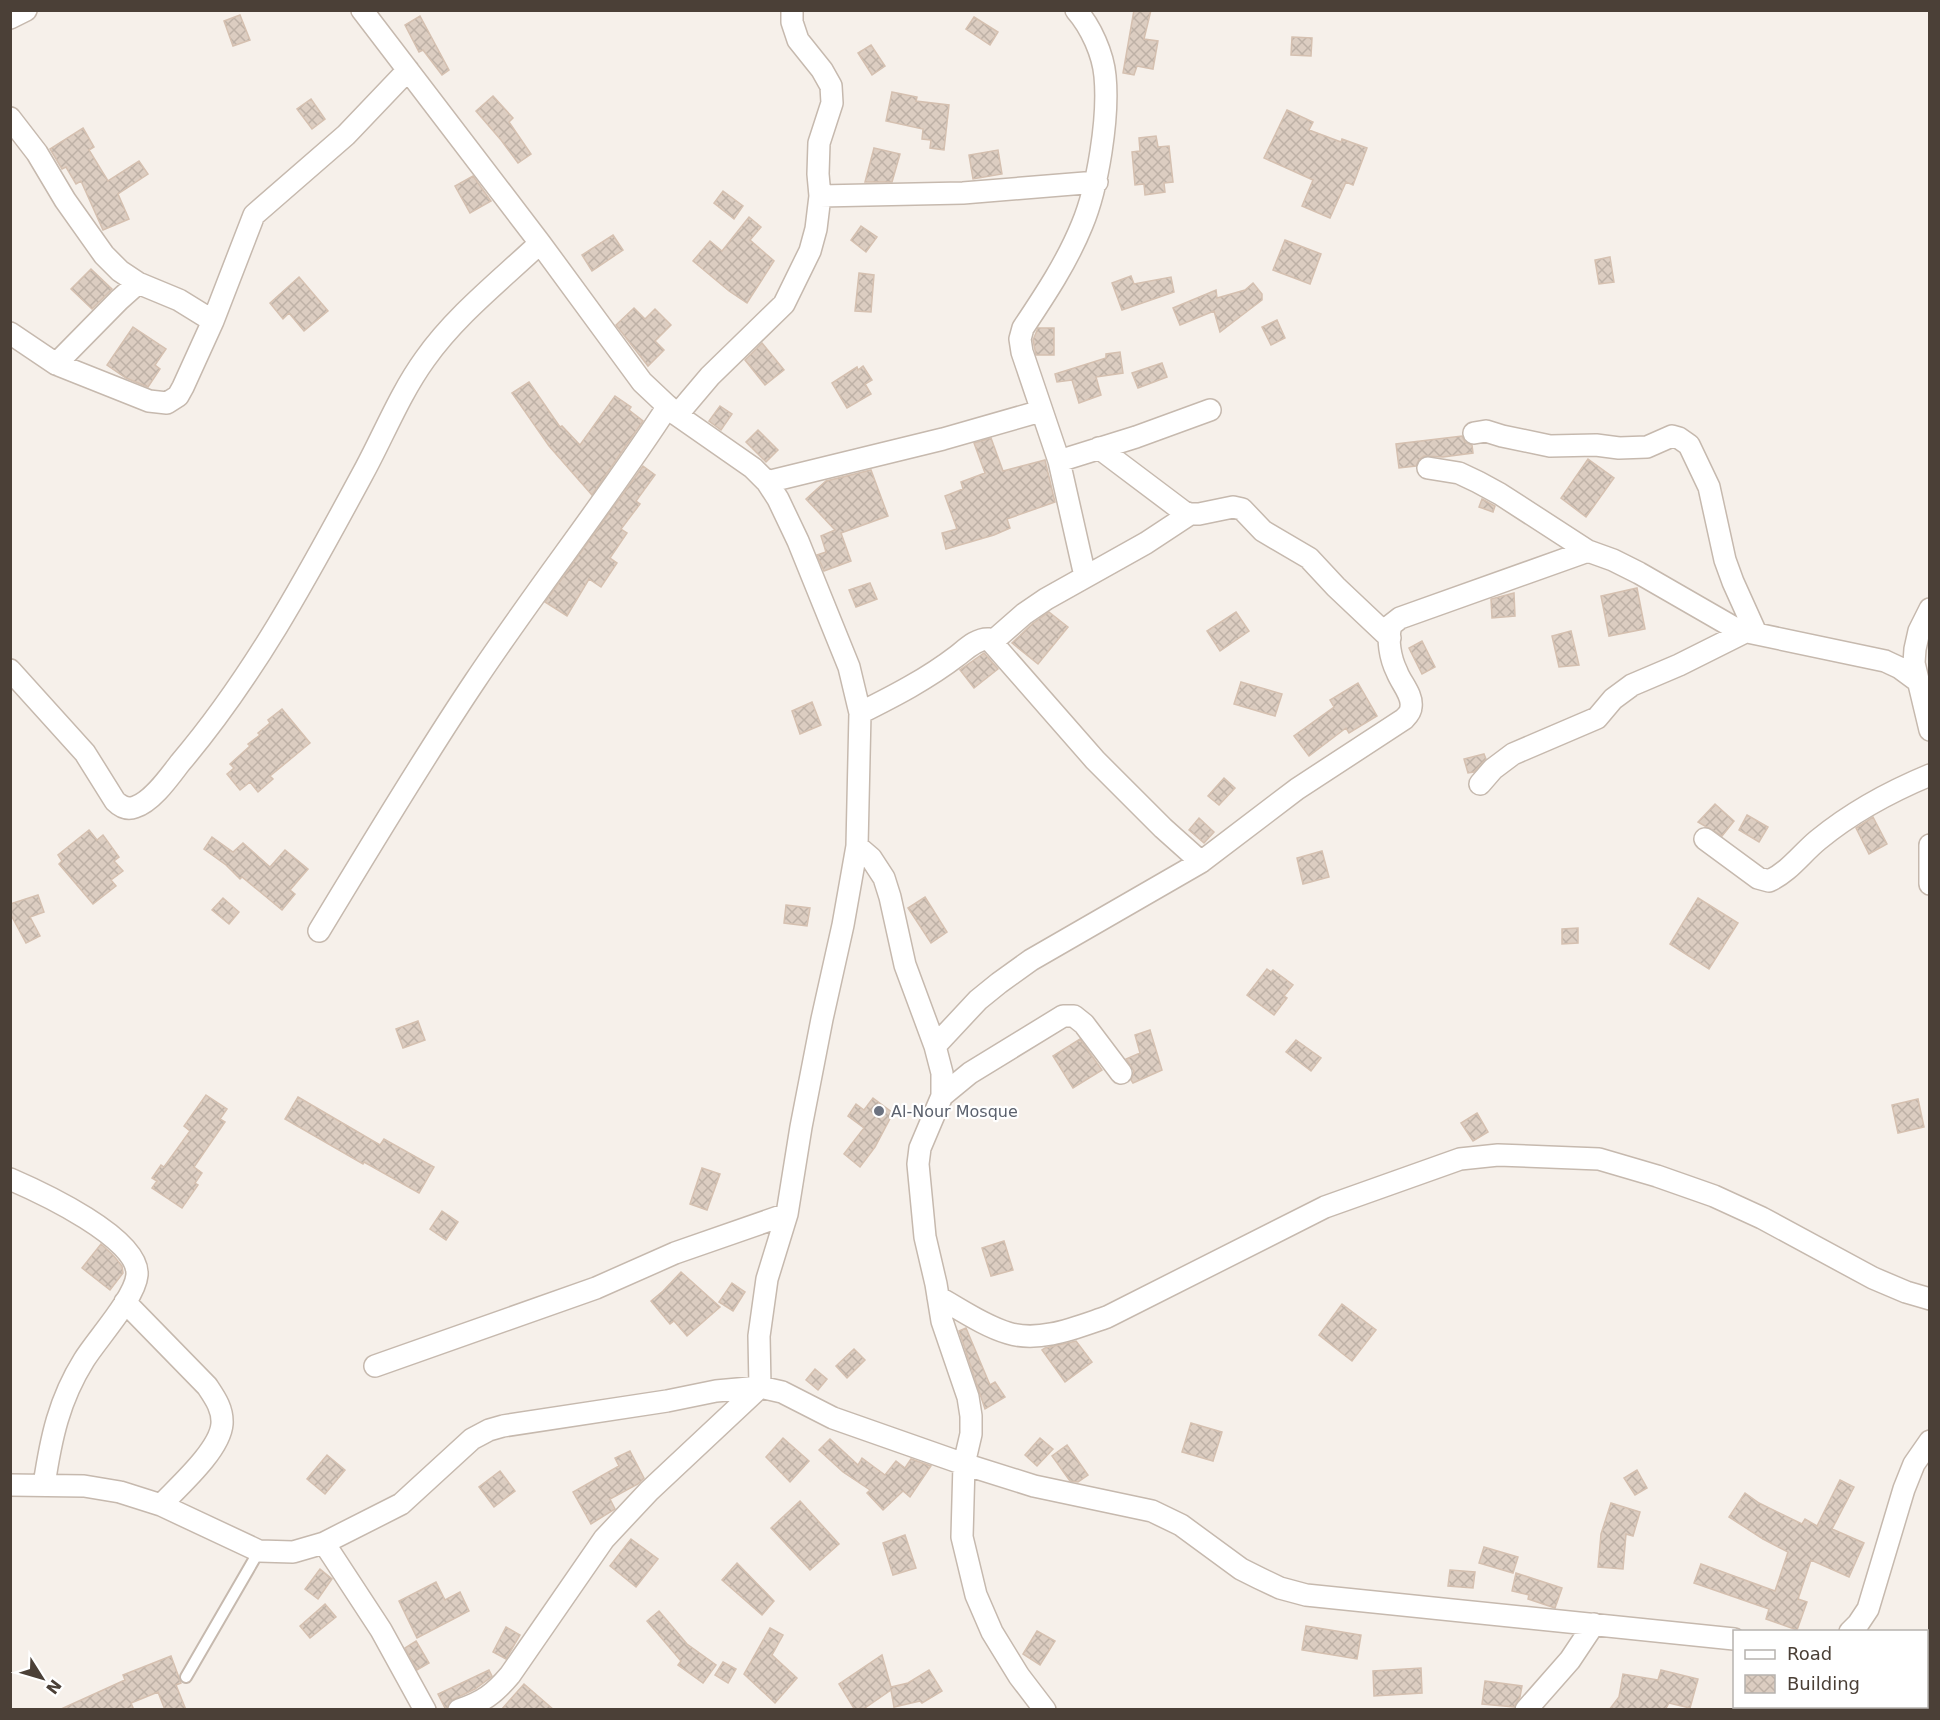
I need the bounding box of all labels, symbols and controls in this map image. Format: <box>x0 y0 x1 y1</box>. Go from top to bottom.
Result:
place label: Al-Nour Mosque <box>891 1102 1018 1121</box>
marker: Al-Nour Mosque <box>872 1104 886 1118</box>
legend <box>1733 1630 1928 1708</box>
text: Road <box>1787 1643 1832 1664</box>
north arrow <box>12 1648 72 1708</box>
text: Building <box>1787 1673 1860 1694</box>
text: N <box>42 1676 65 1698</box>

